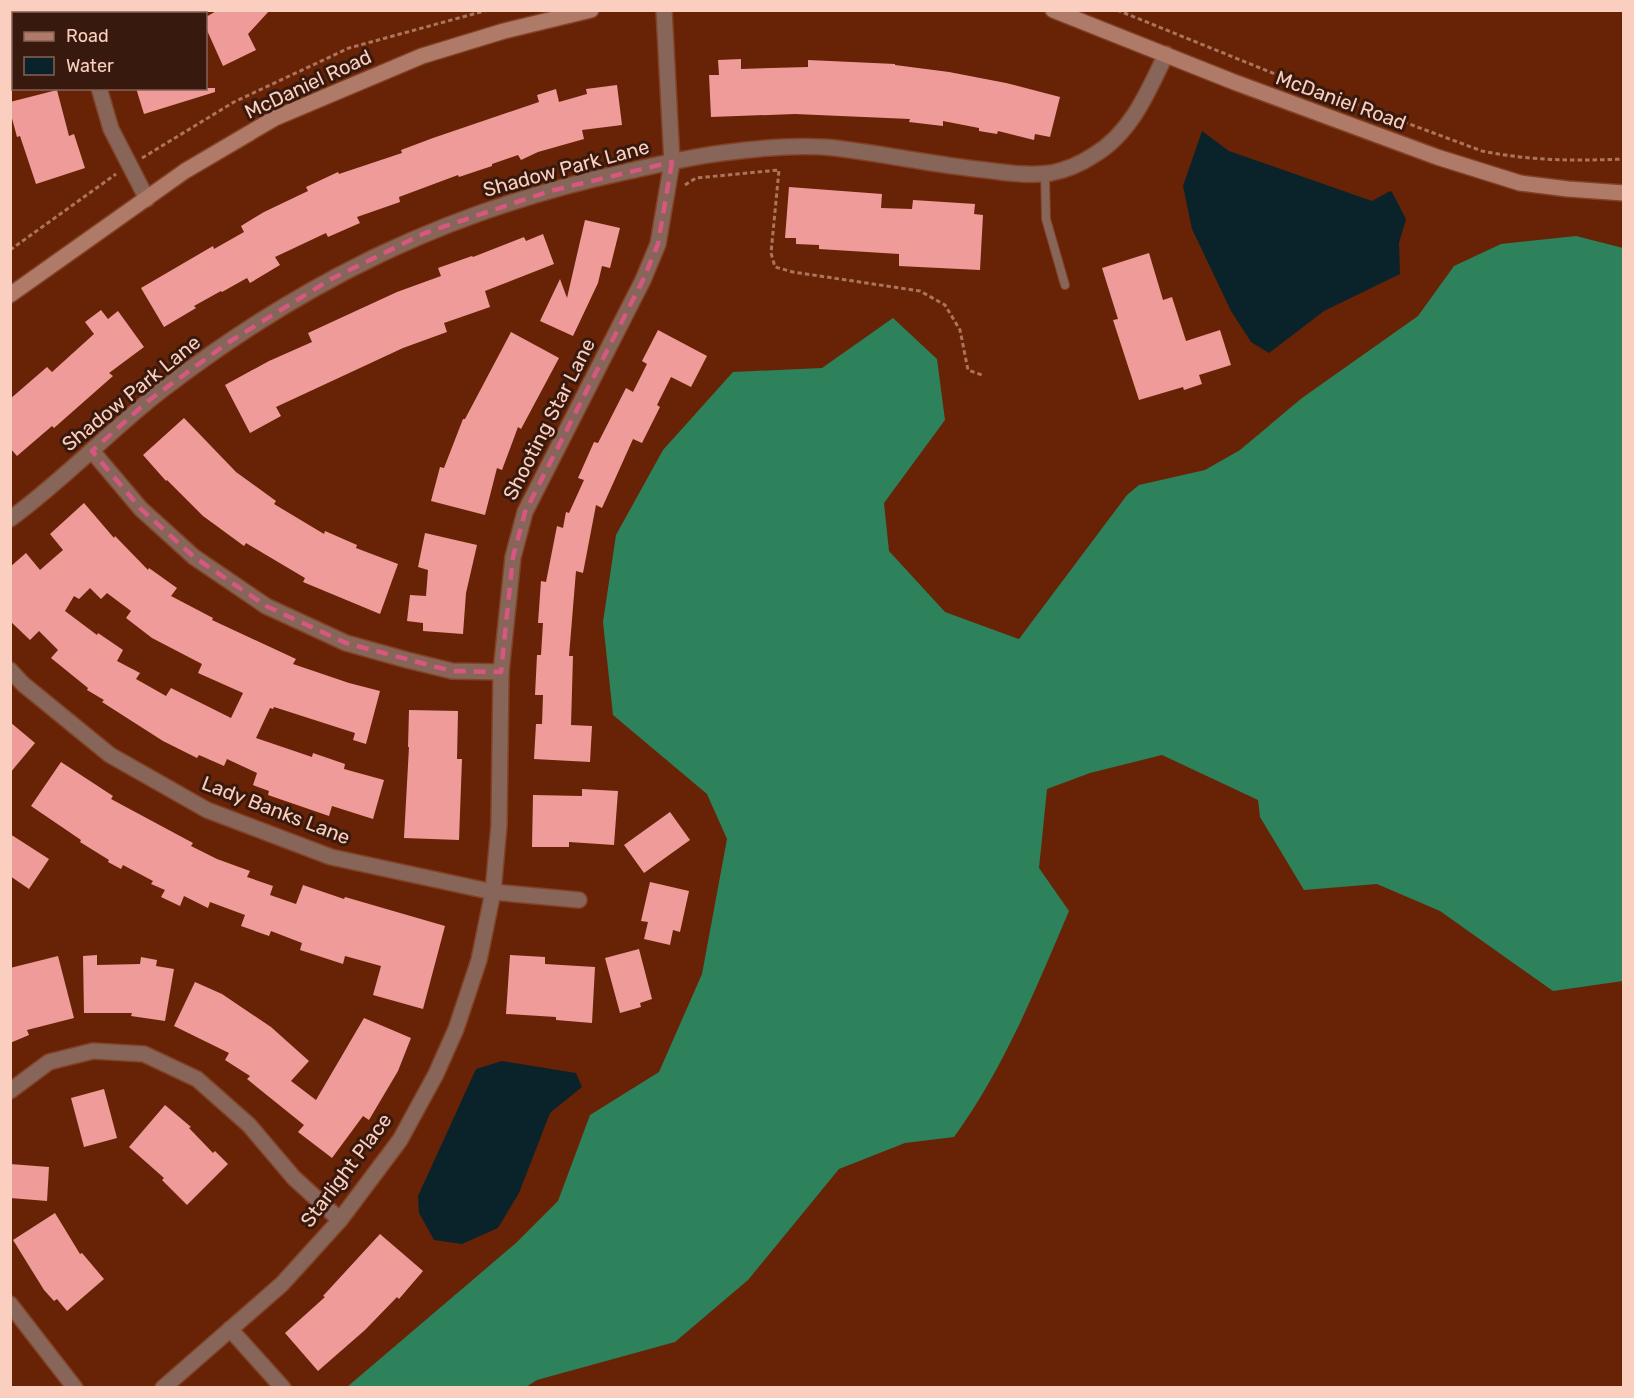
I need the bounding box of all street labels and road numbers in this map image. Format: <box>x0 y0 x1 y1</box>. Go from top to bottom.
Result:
street label: McDaniel Road <box>241 44 375 124</box>
street label: McDaniel Road <box>1272 65 1410 135</box>
street label: Shadow Park Lane <box>480 134 652 202</box>
street label: Shadow Park Lane <box>57 330 205 456</box>
street label: Shooting Star Lane <box>498 334 600 504</box>
street label: Lady Banks Lane <box>198 771 354 849</box>
street label: Starlight Place <box>295 1108 397 1232</box>

